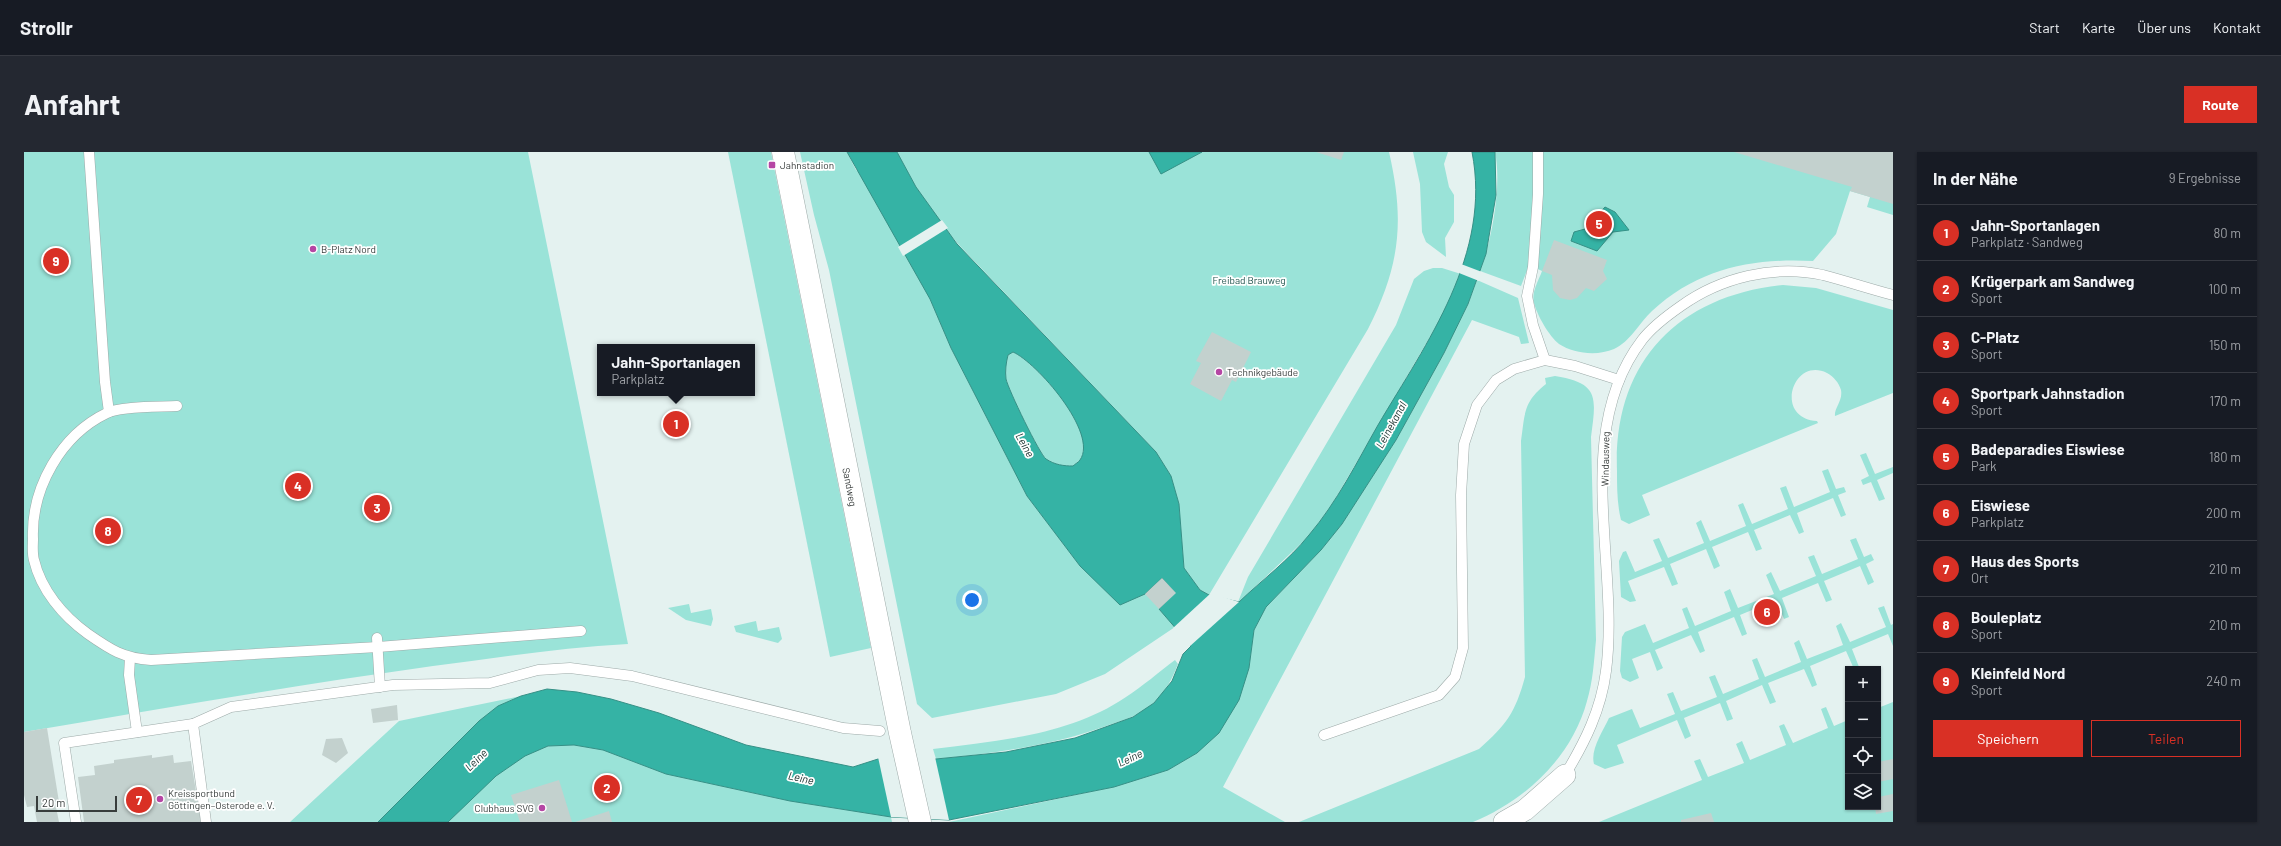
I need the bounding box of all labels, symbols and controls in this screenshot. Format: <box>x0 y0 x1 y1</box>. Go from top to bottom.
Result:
text: Strollr <box>20 16 73 39</box>
text: Start <box>2029 19 2060 36</box>
text: Karte <box>2082 19 2115 36</box>
text: Über uns <box>2137 19 2191 36</box>
text: Kontakt <box>2213 19 2261 36</box>
button: Route <box>2184 86 2257 123</box>
text: Anfahrt <box>24 87 120 121</box>
place label: Jahnstadion <box>780 159 834 171</box>
marker: Jahnstadion <box>767 160 777 170</box>
text: In der Nähe <box>1933 168 2018 188</box>
text: 9 Ergebnisse <box>2169 170 2241 186</box>
pin: 5 <box>1586 209 1612 239</box>
text: Jahn-Sportanlagen <box>1971 216 2100 234</box>
text: 1 <box>1944 225 1948 241</box>
text: 80 m <box>2214 225 2241 241</box>
text: Parkplatz · Sandweg <box>1971 234 2083 250</box>
place label: B-Platz Nord <box>321 243 376 255</box>
marker: B-Platz Nord <box>308 244 318 254</box>
pin: 9 <box>43 246 69 276</box>
text: Krügerpark am Sandweg <box>1971 272 2134 290</box>
park label: Freibad Brauweg <box>1212 274 1286 286</box>
text: 2 <box>1942 281 1950 297</box>
text: 100 m <box>2208 281 2241 297</box>
text: Sport <box>1971 290 2002 306</box>
text: C-Platz <box>1971 328 2019 346</box>
text: 3 <box>1942 337 1950 353</box>
text: 150 m <box>2209 337 2241 353</box>
popup <box>597 344 755 396</box>
text: Sport <box>1971 346 2002 362</box>
text: Jahn-Sportanlagen <box>612 353 740 371</box>
place label: Technikgebäude <box>1227 366 1298 378</box>
marker: Technikgebäude <box>1214 367 1224 377</box>
text: Parkplatz <box>612 371 664 387</box>
text: Sportpark Jahnstadion <box>1971 384 2125 402</box>
text: 4 <box>1942 393 1950 409</box>
text: 170 m <box>2210 393 2241 409</box>
water label: Leinekanal <box>1373 399 1409 450</box>
text: Sport <box>1971 402 2002 418</box>
pin: 1 <box>663 409 689 439</box>
water label: Leine <box>1013 430 1038 459</box>
street label: Windausweg <box>1599 431 1611 487</box>
text: Badeparadies Eiswiese <box>1971 440 2125 458</box>
text: 5 <box>1942 449 1950 465</box>
text: 180 m <box>2209 449 2241 465</box>
text: Park <box>1971 458 1997 474</box>
street label: Sandweg <box>840 466 860 508</box>
pin: 4 <box>285 471 311 501</box>
pin: 3 <box>364 493 390 523</box>
text: Eiswiese <box>1971 496 2030 514</box>
text: 6 <box>1943 505 1949 521</box>
text: 200 m <box>2206 505 2241 521</box>
text: Parkplatz <box>1971 514 2024 530</box>
pin: 8 <box>95 516 121 546</box>
text: Haus des Sports <box>1971 552 2079 570</box>
text: 7 <box>1943 561 1949 577</box>
text: 210 m <box>2209 561 2241 577</box>
text: Ort <box>1971 570 1989 586</box>
your location <box>962 590 982 610</box>
pin: 6 <box>1754 597 1780 627</box>
text: Bouleplatz <box>1971 608 2041 626</box>
text: 8 <box>1942 617 1950 633</box>
text: 210 m <box>2209 617 2241 633</box>
text: Sport <box>1971 626 2002 642</box>
text: Kleinfeld Nord <box>1971 664 2065 682</box>
map controls <box>1845 666 1881 810</box>
button: + <box>1845 666 1881 702</box>
text: 9 <box>1943 673 1949 689</box>
text: 240 m <box>2206 673 2241 689</box>
text: Sport <box>1971 682 2002 698</box>
button: − <box>1845 702 1881 738</box>
button: Speichern <box>1933 720 2083 757</box>
button: Teilen <box>2091 720 2241 757</box>
button: locate <box>1845 738 1881 774</box>
water label: Leine <box>462 746 490 773</box>
water label: Leine <box>1115 746 1145 769</box>
water label: Leine <box>787 768 815 787</box>
pin: 2 <box>594 773 620 803</box>
button: layers <box>1845 774 1881 810</box>
pin: 7 <box>126 785 152 815</box>
place label: Kreissportbund Göttingen–Osterode e. V. <box>168 787 275 811</box>
scale bar <box>36 794 117 813</box>
marker: Kreissportbund Göttingen–Osterode e. V. <box>155 794 165 804</box>
text: 20 m <box>42 796 65 809</box>
place label: Clubhaus SVG <box>475 802 534 814</box>
marker: Clubhaus SVG <box>537 803 547 813</box>

